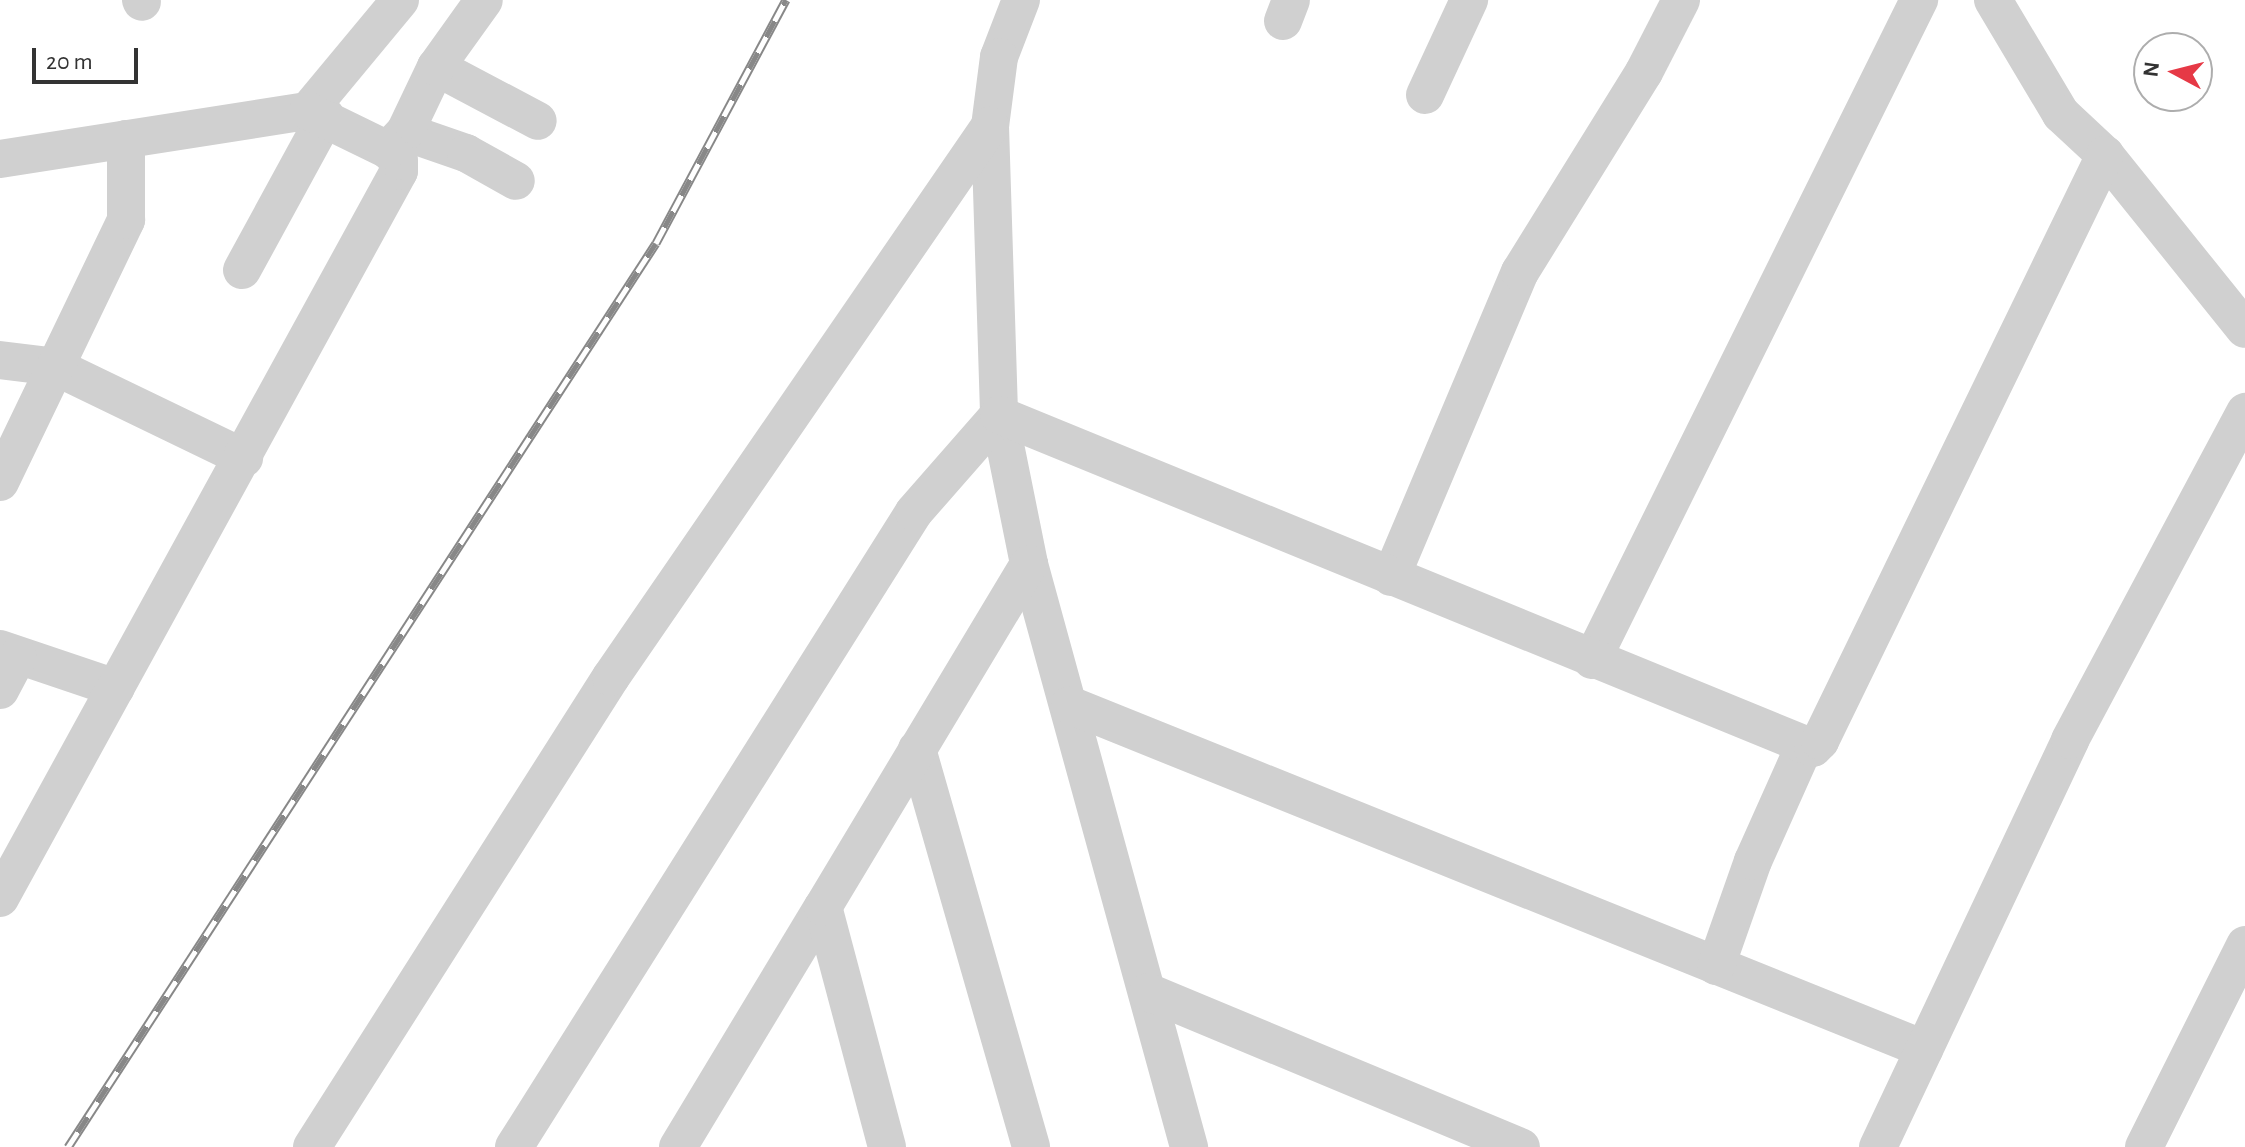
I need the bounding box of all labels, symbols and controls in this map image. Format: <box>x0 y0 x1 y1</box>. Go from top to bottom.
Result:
scale bar <box>36 32 142 82</box>
north arrow <box>2133 32 2213 112</box>
text: 20 m <box>46 50 93 74</box>
text: N <box>2139 60 2163 78</box>

